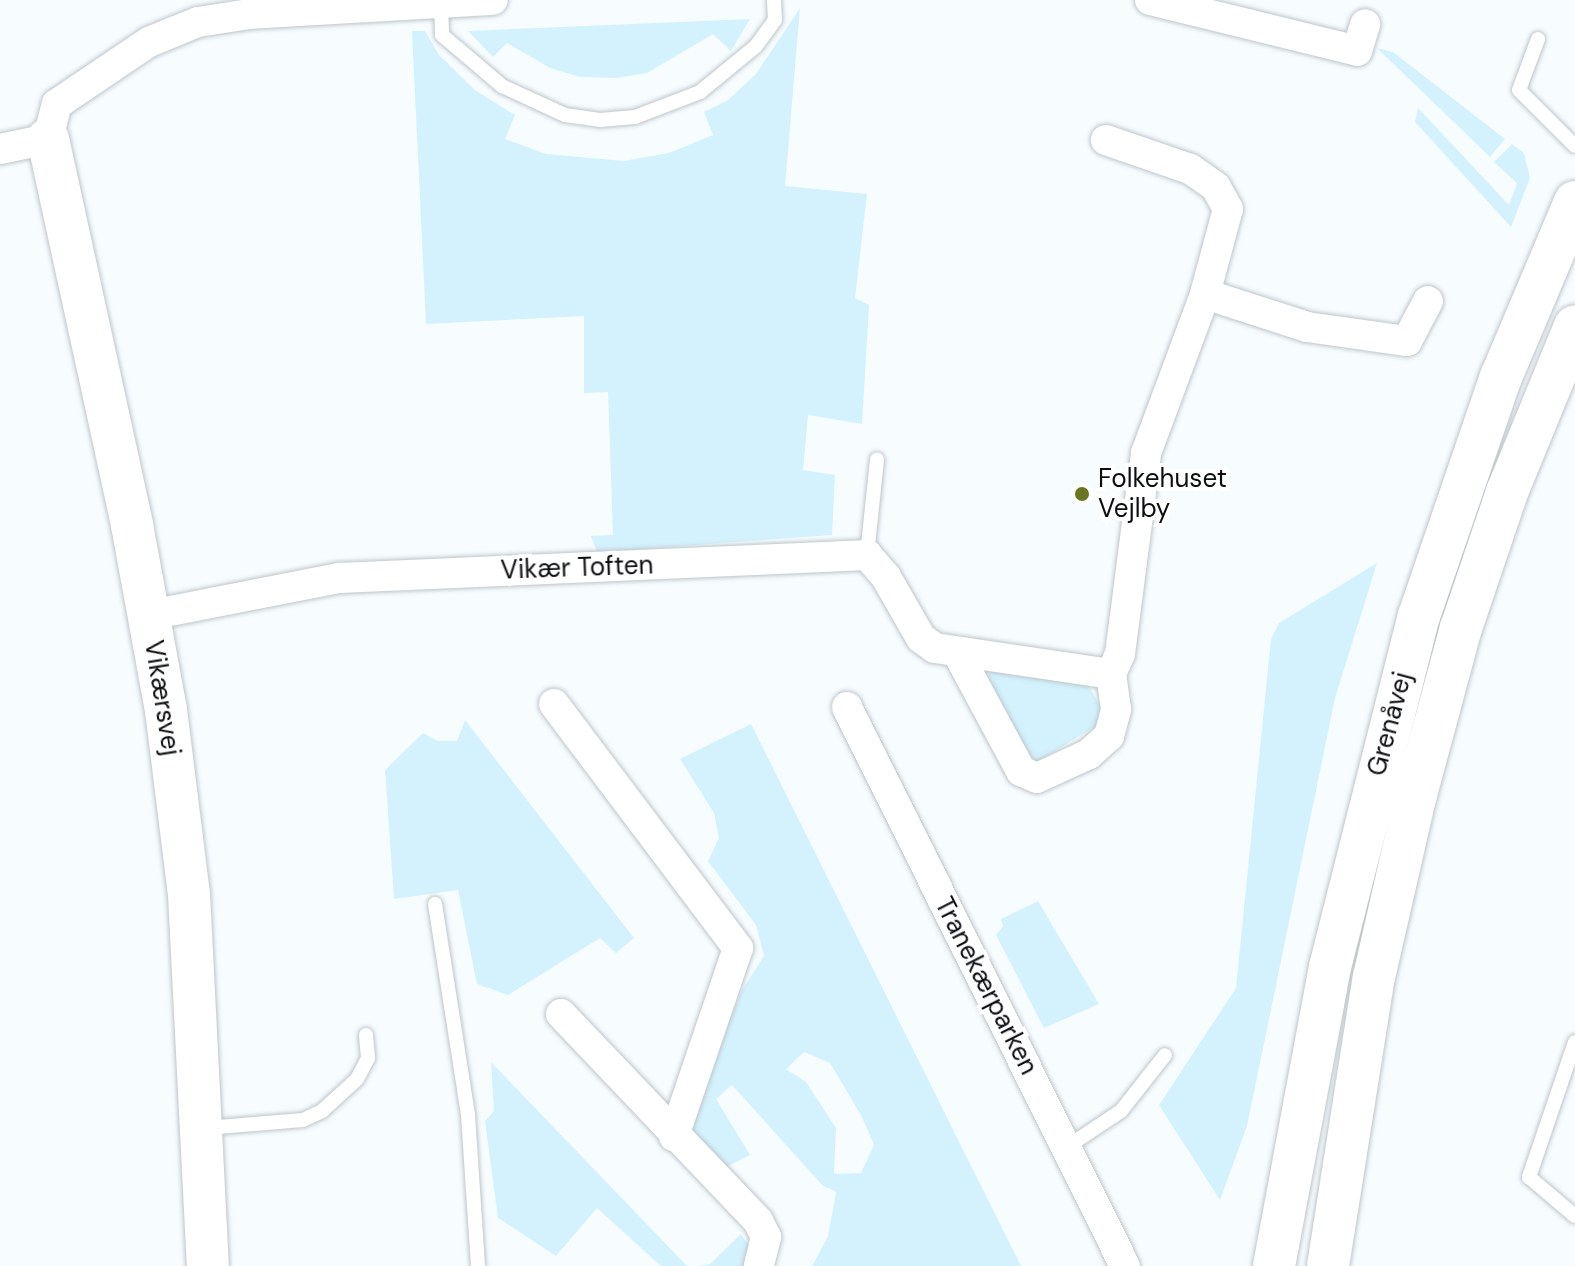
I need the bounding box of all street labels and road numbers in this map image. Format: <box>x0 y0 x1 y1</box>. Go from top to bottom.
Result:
street label: Vikær Toften <box>500 550 654 586</box>
street label: Vikærsvej <box>137 638 187 758</box>
street label: Grenåvej <box>1361 669 1419 779</box>
street label: Tranekærparken <box>928 892 1044 1080</box>

